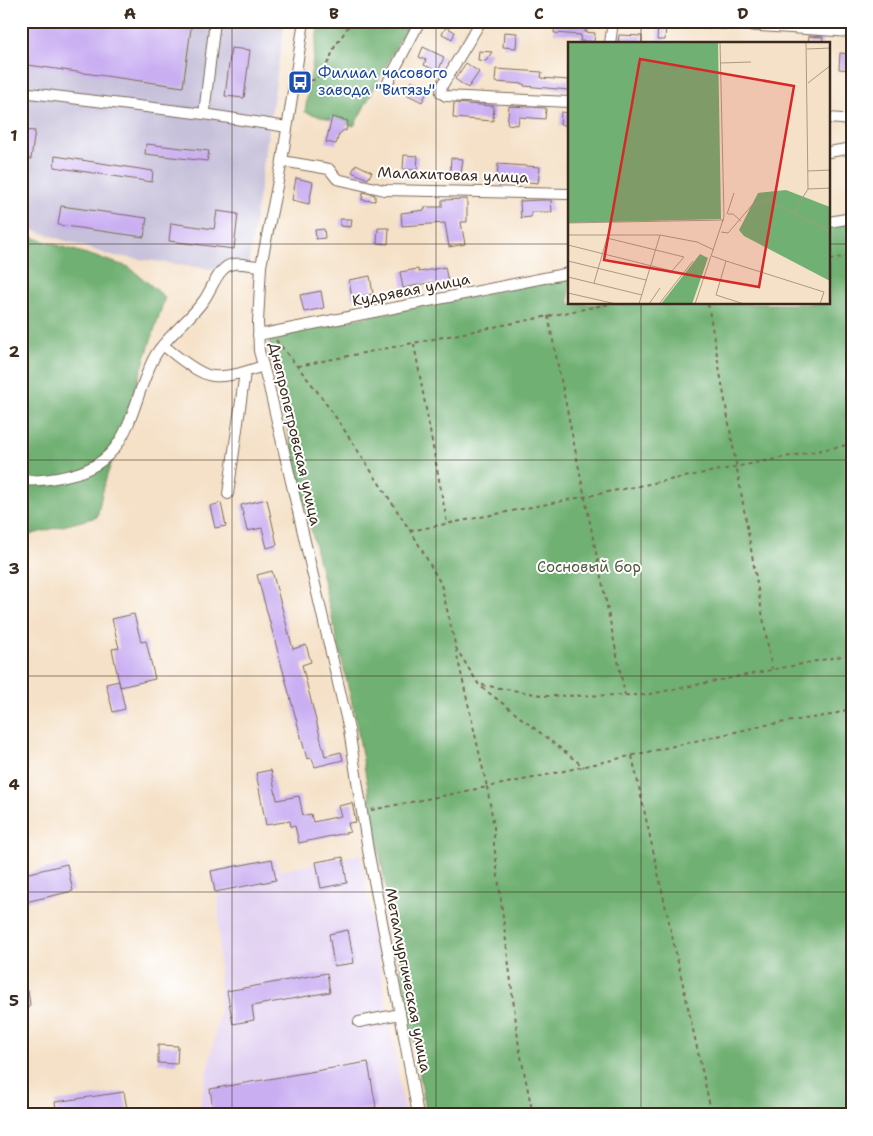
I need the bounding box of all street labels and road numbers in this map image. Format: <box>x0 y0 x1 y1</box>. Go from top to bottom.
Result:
street label: Малахитовая улица <box>377 162 529 188</box>
street label: Кудрявая улица <box>350 269 472 311</box>
street label: Днепропетровская улица <box>264 340 326 528</box>
street label: Металлургическая улица <box>380 886 436 1075</box>

